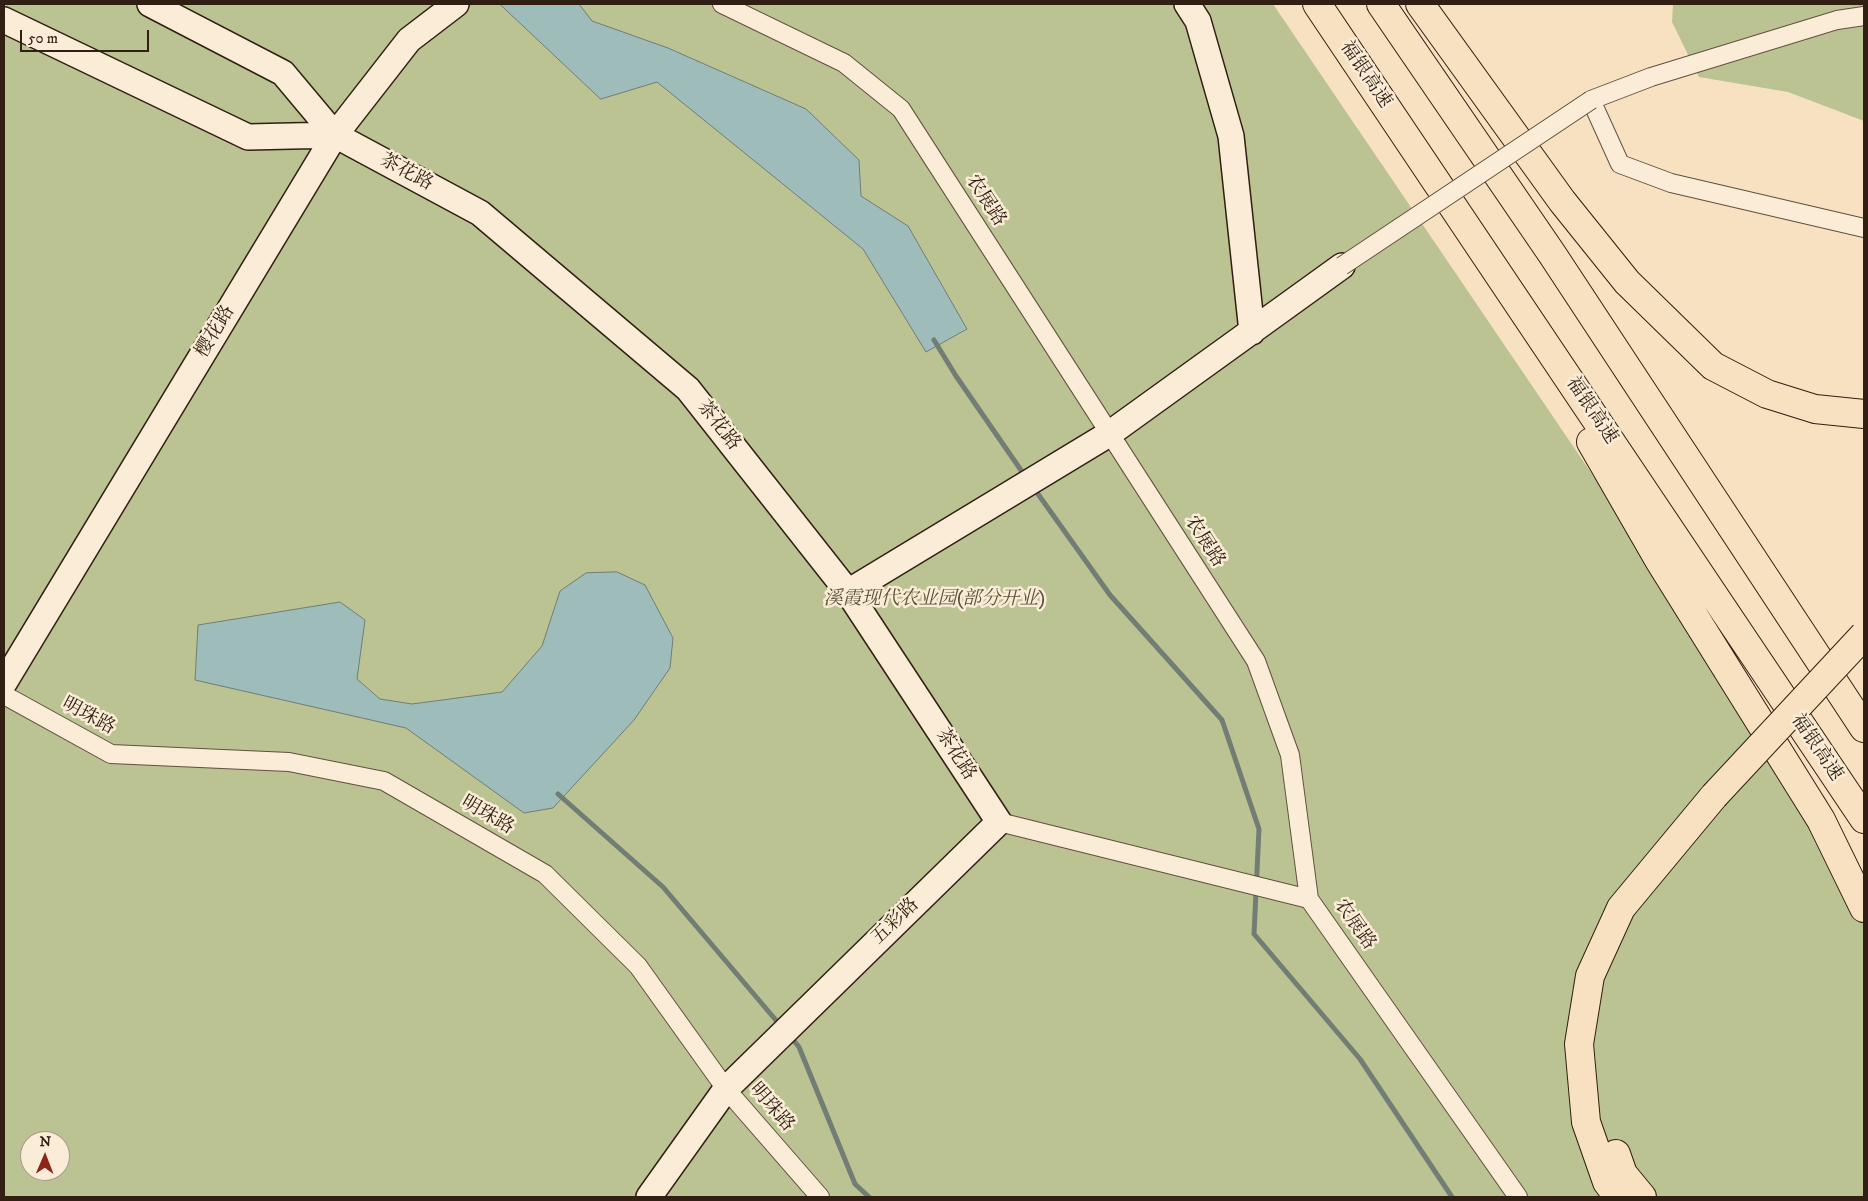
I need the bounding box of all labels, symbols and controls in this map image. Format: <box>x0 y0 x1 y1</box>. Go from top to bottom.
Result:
scale bar <box>22 20 151 52</box>
text: 50 m <box>28 29 58 48</box>
street label: 福银高速 <box>1334 37 1396 113</box>
street label: 茶花路 <box>375 150 437 196</box>
street label: 农展路 <box>960 171 1010 231</box>
street label: 樱花路 <box>192 302 240 362</box>
street label: 福银高速 <box>1560 373 1622 449</box>
street label: 茶花路 <box>691 397 745 455</box>
street label: 农展路 <box>1179 512 1229 572</box>
park label: 溪霞现代农业园(部分开业) <box>823 589 1045 611</box>
street label: 明珠路 <box>57 694 119 740</box>
street label: 福银高速 <box>1785 710 1847 786</box>
street label: 茶花路 <box>930 725 980 785</box>
street label: 明珠路 <box>457 792 517 840</box>
street label: 五彩路 <box>868 894 924 950</box>
street label: 农展路 <box>1328 895 1380 955</box>
street label: 明珠路 <box>744 1079 798 1137</box>
north arrow <box>20 1131 70 1181</box>
text: N <box>39 1133 51 1151</box>

